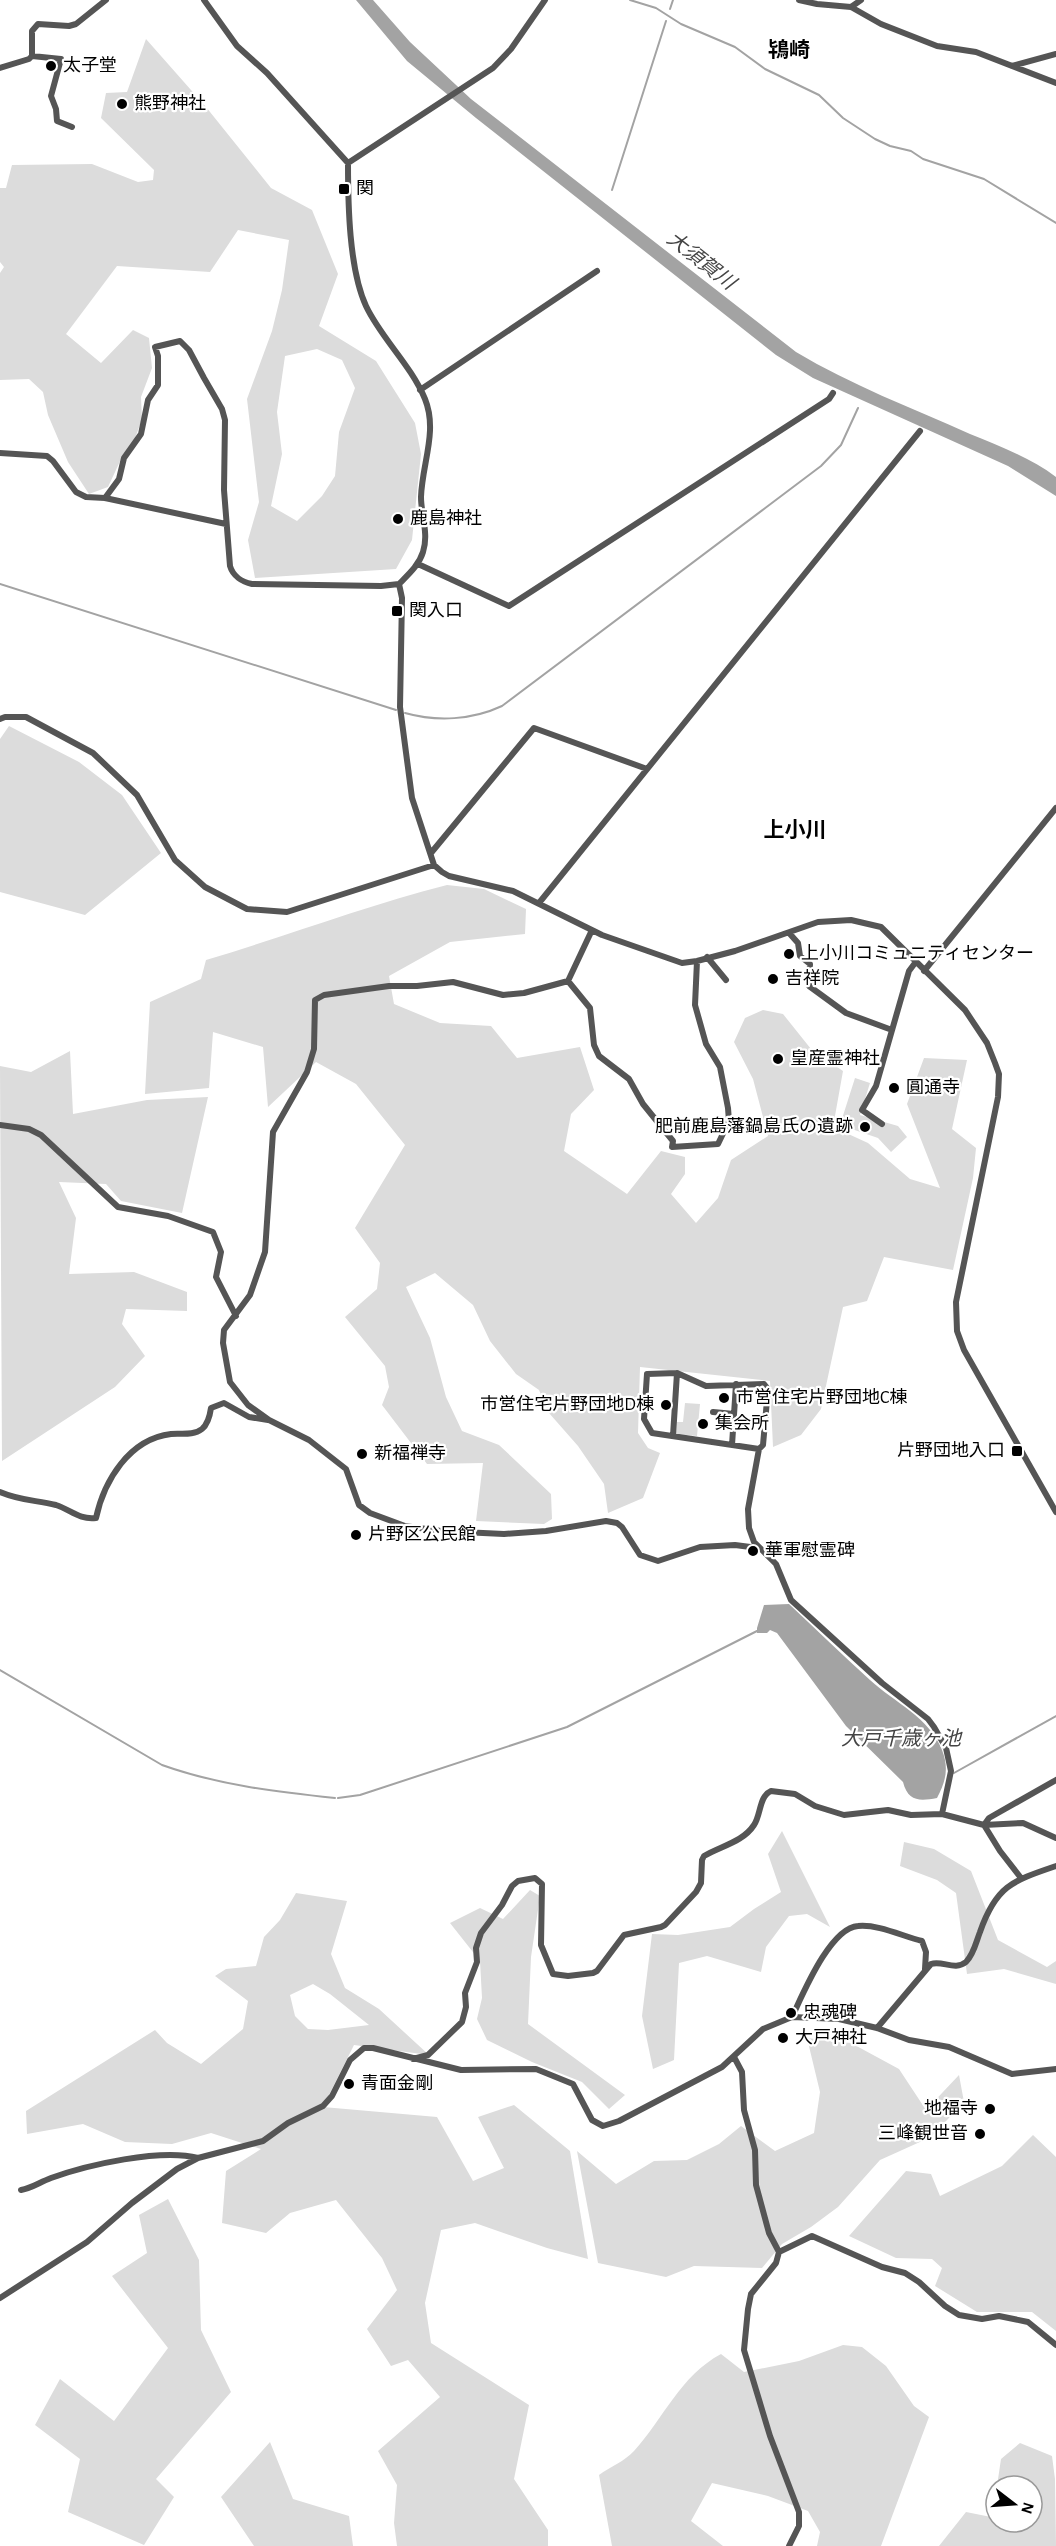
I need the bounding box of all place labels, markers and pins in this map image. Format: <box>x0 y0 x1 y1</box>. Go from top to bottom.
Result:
place label: 太子堂 <box>63 56 117 75</box>
marker: 太子堂 <box>44 59 58 73</box>
place label: 熊野神社 <box>134 93 206 113</box>
marker: 熊野神社 <box>115 97 129 111</box>
place label: 関 <box>356 180 374 198</box>
marker: 関 <box>337 182 351 196</box>
place label: 鹿島神社 <box>410 508 482 528</box>
marker: 鹿島神社 <box>391 512 405 526</box>
place label: 関入口 <box>409 602 463 620</box>
marker: 関入口 <box>390 604 404 618</box>
place label: 上小川コミュニティセンター <box>801 944 1034 963</box>
marker: 上小川コミュニティセンター <box>782 947 796 961</box>
place label: 吉祥院 <box>785 968 839 988</box>
marker: 吉祥院 <box>766 972 780 986</box>
place label: 皇産霊神社 <box>790 1049 880 1068</box>
marker: 皇産霊神社 <box>771 1052 785 1066</box>
place label: 圓通寺 <box>906 1078 960 1097</box>
marker: 圓通寺 <box>887 1081 901 1095</box>
place label: 肥前鹿島藩鍋島氏の遺跡 <box>655 1116 853 1136</box>
marker: 肥前鹿島藩鍋島氏の遺跡 <box>858 1120 872 1134</box>
place label: 市営住宅片野団地C棟 <box>736 1387 907 1407</box>
marker: 市営住宅片野団地C棟 <box>717 1391 731 1405</box>
place label: 市営住宅片野団地D棟 <box>480 1394 654 1414</box>
marker: 市営住宅片野団地D棟 <box>659 1398 673 1412</box>
place label: 集会所 <box>715 1413 769 1433</box>
marker: 集会所 <box>696 1417 710 1431</box>
place label: 片野団地入口 <box>897 1441 1005 1460</box>
place label: 新福禅寺 <box>374 1444 446 1463</box>
marker: 片野団地入口 <box>1010 1444 1024 1458</box>
marker: 新福禅寺 <box>355 1447 369 1461</box>
place label: 片野区公民館 <box>368 1525 476 1544</box>
marker: 片野区公民館 <box>349 1528 363 1542</box>
place label: 華軍慰霊碑 <box>765 1541 855 1560</box>
marker: 華軍慰霊碑 <box>746 1544 760 1558</box>
place label: 忠魂碑 <box>803 2003 857 2022</box>
marker: 忠魂碑 <box>784 2006 798 2020</box>
place label: 大戸神社 <box>795 2028 867 2047</box>
marker: 大戸神社 <box>776 2031 790 2045</box>
place label: 青面金剛 <box>361 2074 433 2093</box>
marker: 青面金剛 <box>342 2077 356 2091</box>
place label: 地福寺 <box>924 2099 978 2118</box>
marker: 地福寺 <box>983 2102 997 2116</box>
place label: 三峰観世音 <box>878 2123 968 2143</box>
marker: 三峰観世音 <box>973 2127 987 2141</box>

